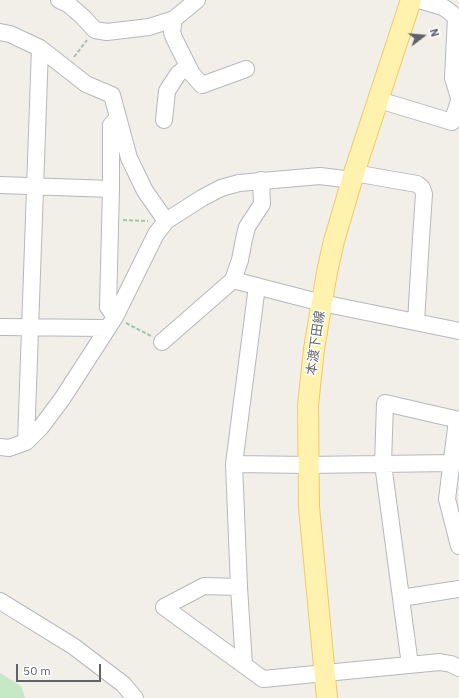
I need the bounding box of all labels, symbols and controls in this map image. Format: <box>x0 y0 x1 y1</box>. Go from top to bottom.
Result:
north arrow <box>403 16 443 56</box>
text: N <box>427 27 442 38</box>
street label: 本渡下田線 <box>304 310 328 376</box>
scale bar <box>18 656 103 682</box>
text: 50 m <box>23 663 51 678</box>

